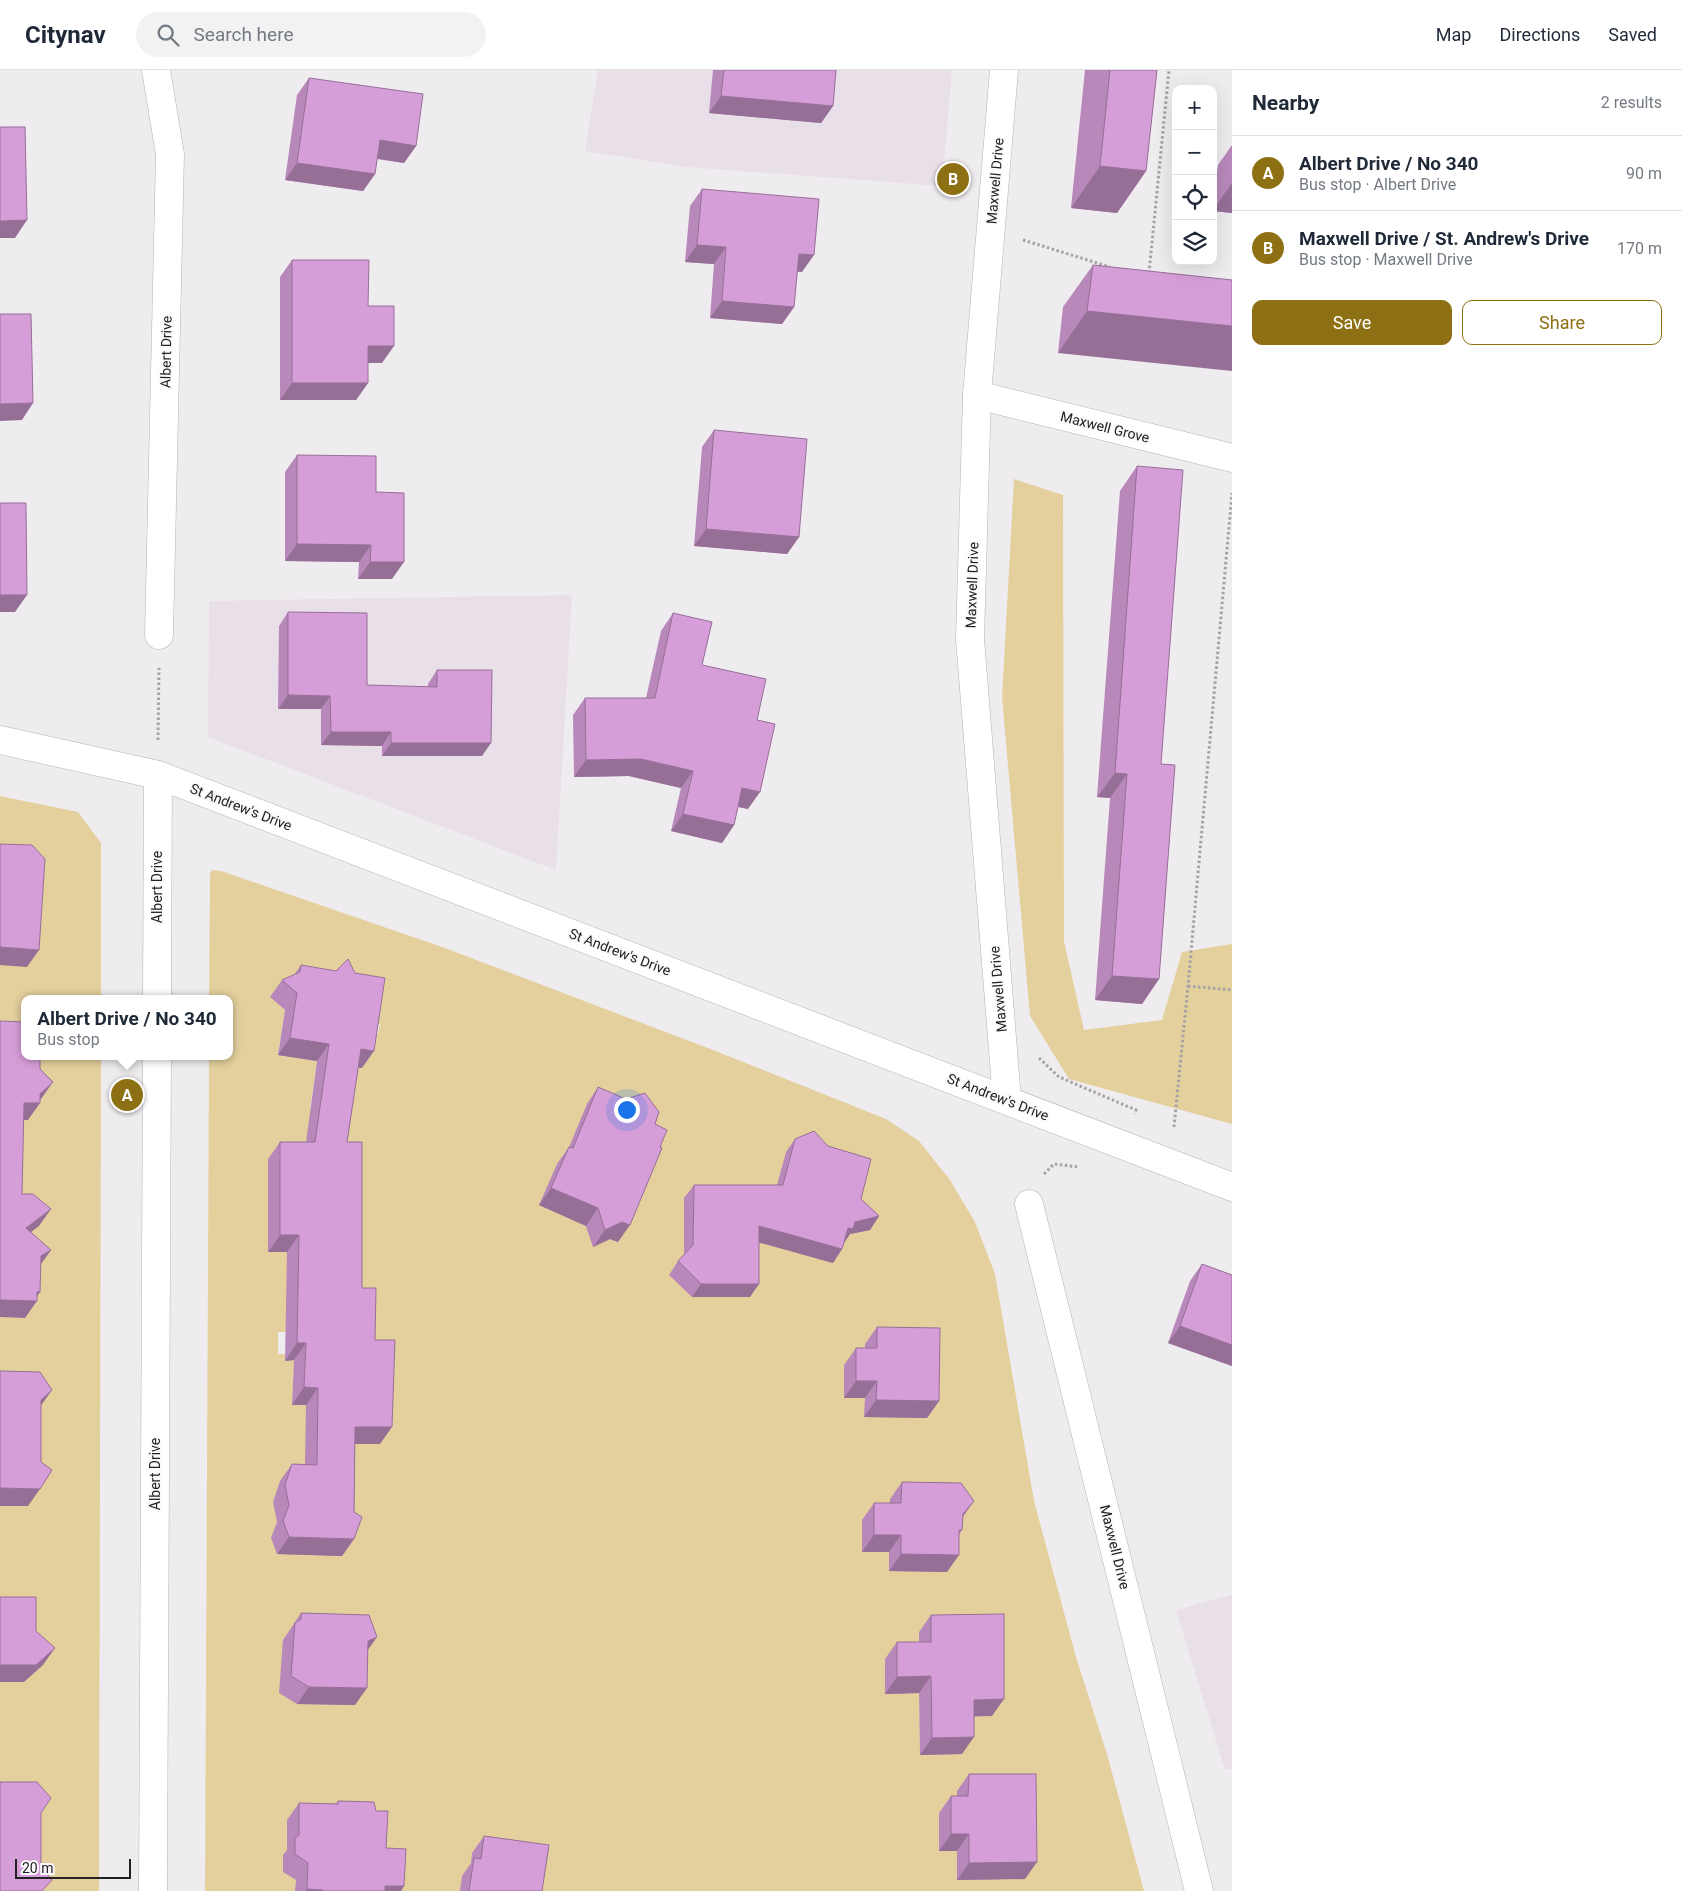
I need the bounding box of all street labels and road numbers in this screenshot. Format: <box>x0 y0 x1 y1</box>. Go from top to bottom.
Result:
street label: Maxwell Drive <box>983 137 1007 225</box>
street label: Albert Drive <box>157 316 175 388</box>
street label: Maxwell Grove <box>1059 408 1151 446</box>
street label: Maxwell Drive <box>962 542 982 628</box>
street label: St Andrew's Drive <box>188 780 294 834</box>
street label: Albert Drive <box>149 851 165 923</box>
street label: St Andrew's Drive <box>567 925 673 979</box>
street label: Maxwell Drive <box>986 945 1010 1033</box>
street label: St Andrew's Drive <box>945 1070 1051 1124</box>
street label: Albert Drive <box>147 1438 163 1510</box>
street label: Maxwell Drive <box>1097 1503 1133 1591</box>

